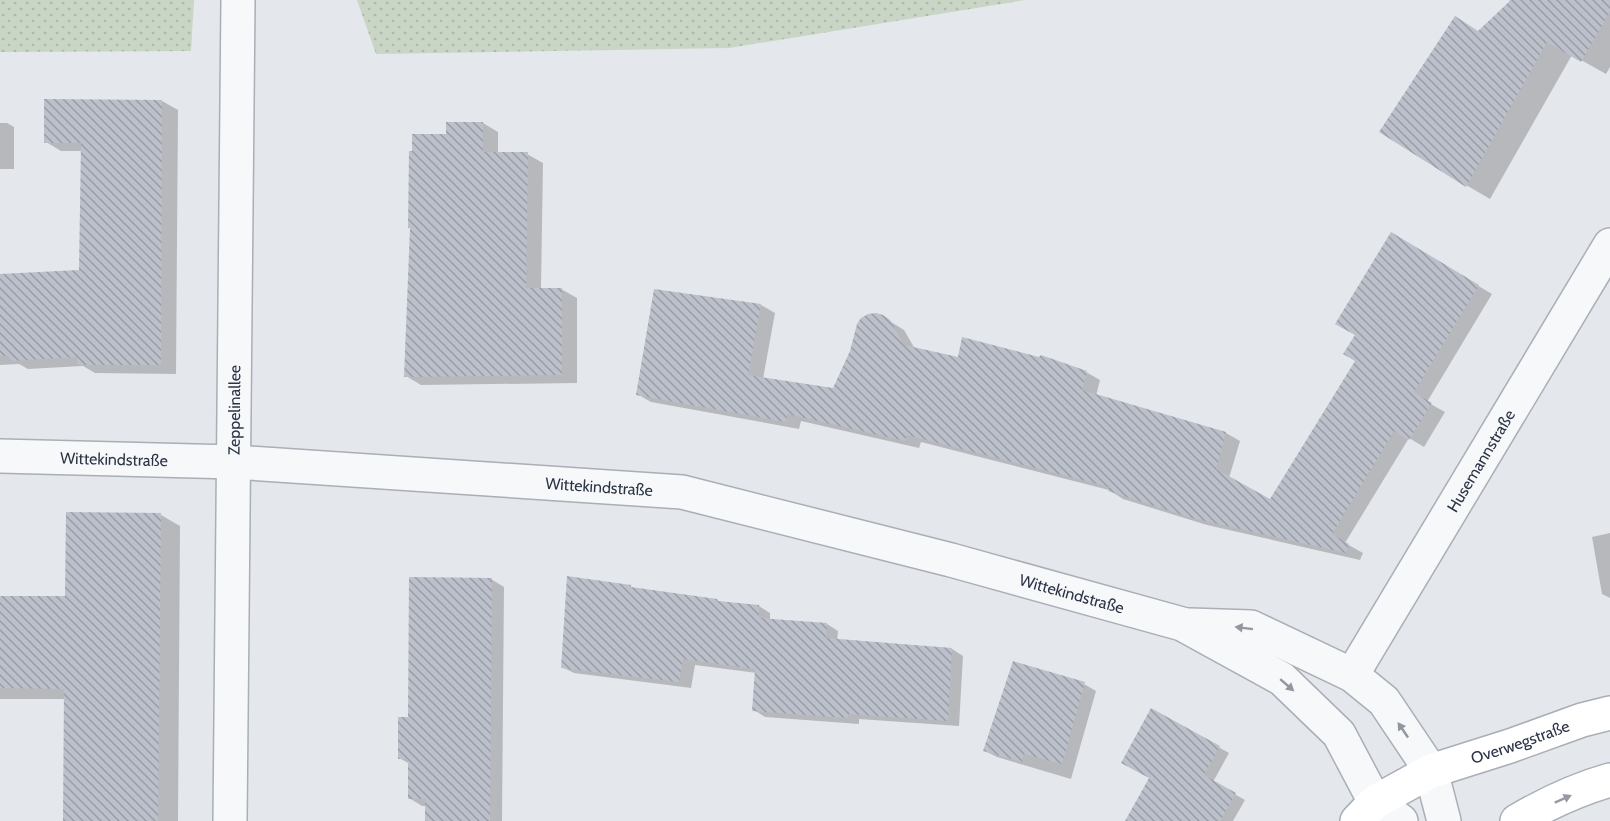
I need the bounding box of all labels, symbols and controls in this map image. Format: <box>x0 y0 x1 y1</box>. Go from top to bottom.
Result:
street label: Zeppelinallee <box>225 365 244 455</box>
street label: Husemannstraße <box>1443 406 1519 516</box>
street label: Wittekindstraße <box>60 449 168 470</box>
street label: Wittekindstraße <box>545 474 654 500</box>
street label: Wittekindstraße <box>1017 570 1126 618</box>
one-way arrow <box>1234 623 1253 633</box>
one-way arrow <box>1279 678 1295 691</box>
street label: Overwegstraße <box>1469 716 1572 768</box>
one-way arrow <box>1398 722 1409 739</box>
one-way arrow <box>1554 794 1571 803</box>

